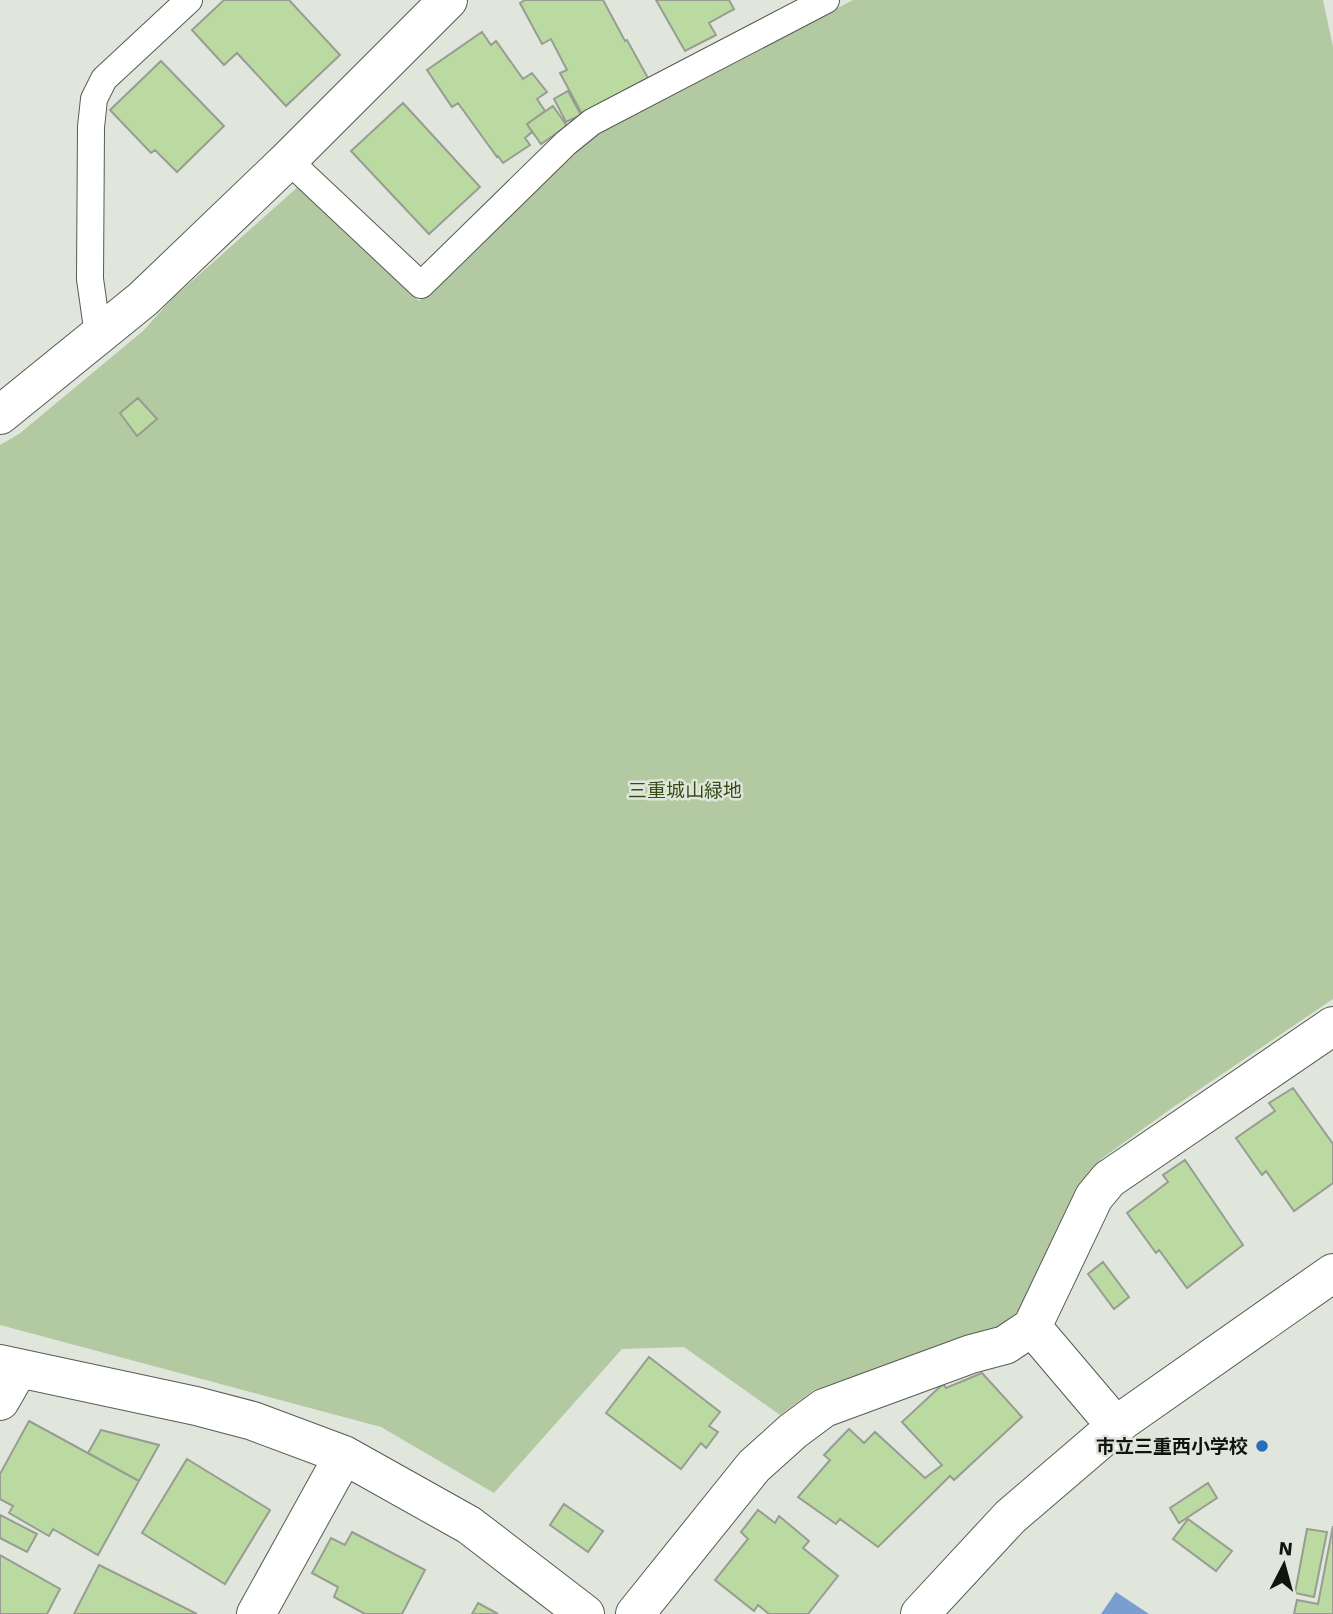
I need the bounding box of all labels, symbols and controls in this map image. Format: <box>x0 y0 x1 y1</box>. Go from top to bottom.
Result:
park label: 三重城山緑地 <box>628 779 742 802</box>
place label: 市立三重西小学校 <box>1096 1435 1248 1458</box>
marker: 市立三重西小学校 <box>1254 1438 1270 1454</box>
north arrow <box>1249 1530 1319 1600</box>
text: N <box>1278 1536 1294 1561</box>

